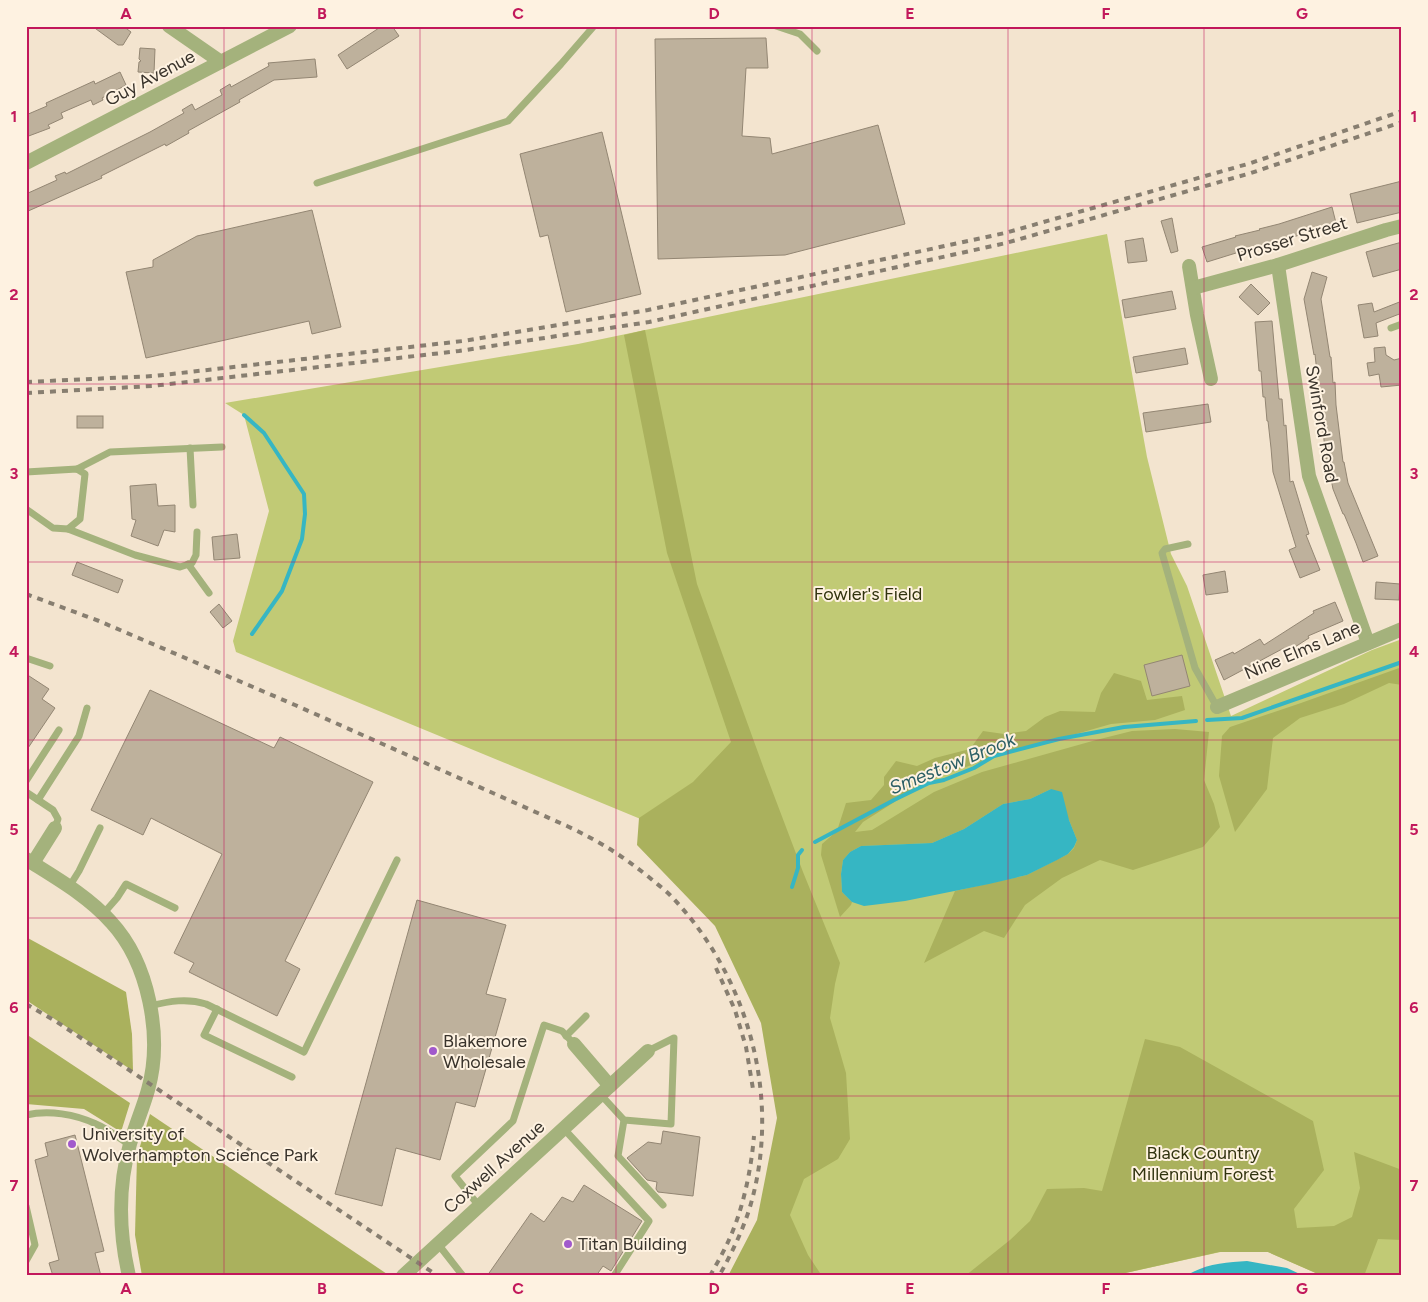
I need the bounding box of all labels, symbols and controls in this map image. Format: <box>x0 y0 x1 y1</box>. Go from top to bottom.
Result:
text: A <box>120 4 132 23</box>
text: B <box>317 4 327 23</box>
text: C <box>512 4 524 23</box>
text: D <box>708 4 720 23</box>
text: E <box>905 4 915 23</box>
text: F <box>1102 4 1111 23</box>
text: G <box>1296 4 1308 23</box>
street label: Guy Avenue <box>101 45 199 111</box>
text: 1 <box>11 107 17 126</box>
text: 1 <box>1411 107 1417 126</box>
street label: Prosser Street <box>1234 212 1350 266</box>
text: 2 <box>9 285 19 304</box>
text: 2 <box>1409 285 1419 304</box>
street label: Swinford Road <box>1301 364 1343 484</box>
text: 3 <box>10 464 19 483</box>
text: 3 <box>1410 464 1419 483</box>
park label: Fowler's Field <box>814 583 922 605</box>
street label: Nine Elms Lane <box>1241 616 1363 684</box>
text: 4 <box>9 642 19 661</box>
text: 4 <box>1409 642 1419 661</box>
water label: Smestow Brook <box>886 727 1019 799</box>
text: 5 <box>9 820 19 839</box>
text: 5 <box>1409 820 1419 839</box>
text: 6 <box>9 998 19 1017</box>
text: 6 <box>1409 998 1419 1017</box>
place label: Blakemore Wholesale <box>443 1030 527 1073</box>
marker: Blakemore Wholesale <box>427 1045 439 1057</box>
street label: Coxwell Avenue <box>439 1116 549 1218</box>
place label: University of Wolverhampton Science Park <box>82 1123 318 1166</box>
marker: University of Wolverhampton Science Park <box>66 1138 78 1150</box>
park label: Black Country Millennium Forest <box>1132 1142 1274 1185</box>
text: 7 <box>10 1176 19 1195</box>
text: 7 <box>1410 1176 1419 1195</box>
place label: Titan Building <box>578 1233 687 1255</box>
marker: Titan Building <box>562 1238 574 1250</box>
text: A <box>120 1279 132 1298</box>
text: B <box>317 1279 327 1298</box>
text: C <box>512 1279 524 1298</box>
text: D <box>708 1279 720 1298</box>
text: E <box>905 1279 915 1298</box>
text: F <box>1102 1279 1111 1298</box>
text: G <box>1296 1279 1308 1298</box>

